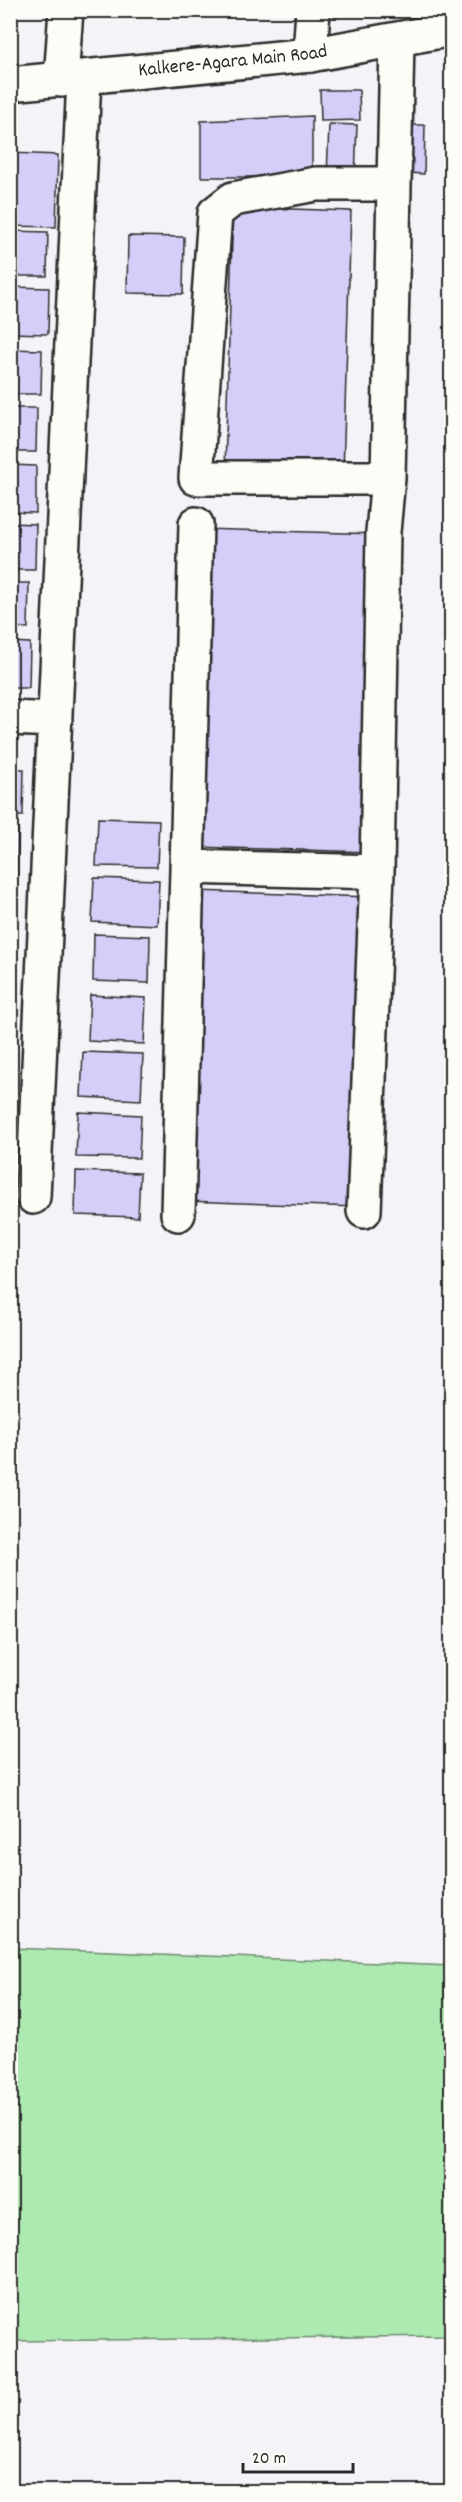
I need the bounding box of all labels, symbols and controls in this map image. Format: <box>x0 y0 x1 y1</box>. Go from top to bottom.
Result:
street label: Kalkere-Agara Main Road <box>137 38 330 86</box>
scale bar <box>243 2436 352 2474</box>
text: 20 m <box>252 2447 286 2472</box>

